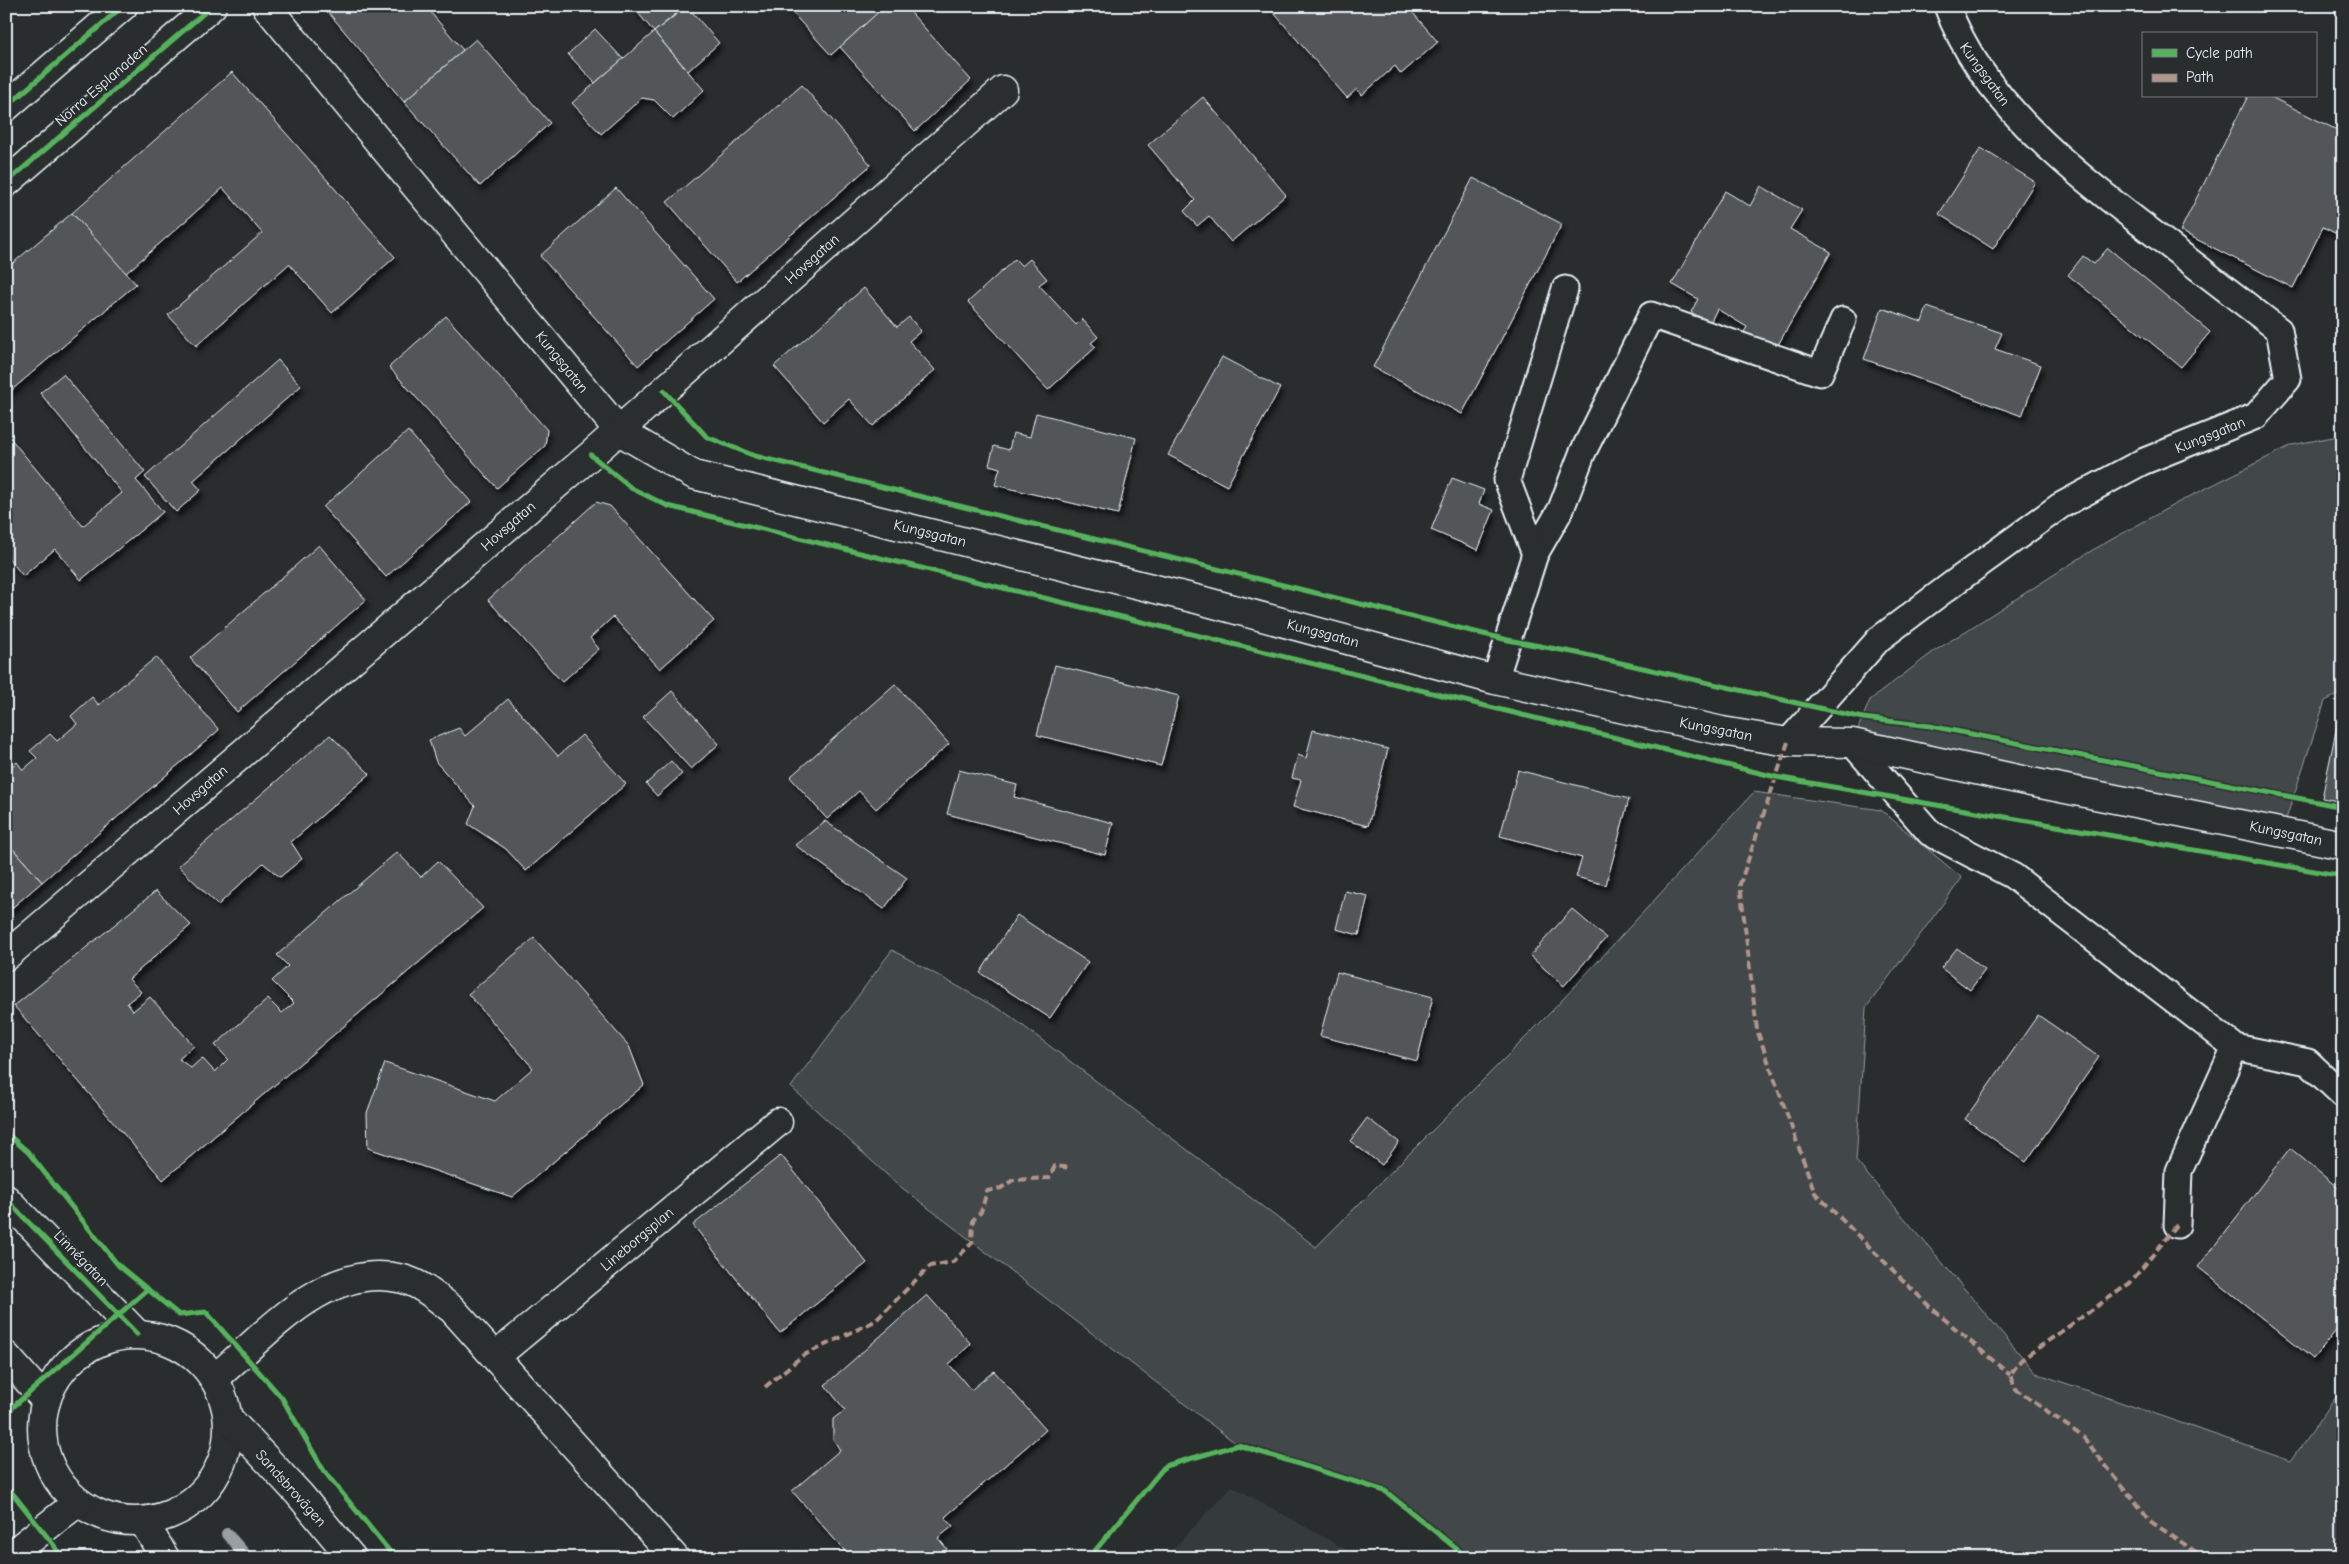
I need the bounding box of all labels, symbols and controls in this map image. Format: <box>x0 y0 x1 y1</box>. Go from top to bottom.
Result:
legend <box>2142 32 2316 98</box>
street label: Kungsgatan <box>1956 39 2014 109</box>
street label: Norra Esplanaden <box>51 40 151 130</box>
text: Cycle path <box>2186 44 2253 62</box>
text: Path <box>2186 68 2214 86</box>
street label: Hovsgatan <box>781 230 843 288</box>
street label: Kungsgatan <box>532 328 592 396</box>
street label: Kungsgatan <box>2172 413 2248 457</box>
street label: Hovsgatan <box>477 497 539 555</box>
street label: Kungsgatan <box>892 515 968 551</box>
street label: Kungsgatan <box>1285 615 1361 651</box>
street label: Kungsgatan <box>1678 713 1754 745</box>
street label: Hovsgatan <box>169 761 231 819</box>
street label: Kungsgatan <box>2248 816 2324 850</box>
street label: Lineborgsplan <box>597 1203 677 1275</box>
street label: Linnégatan <box>50 1226 112 1290</box>
street label: Sandsbrovägen <box>252 1446 330 1530</box>

